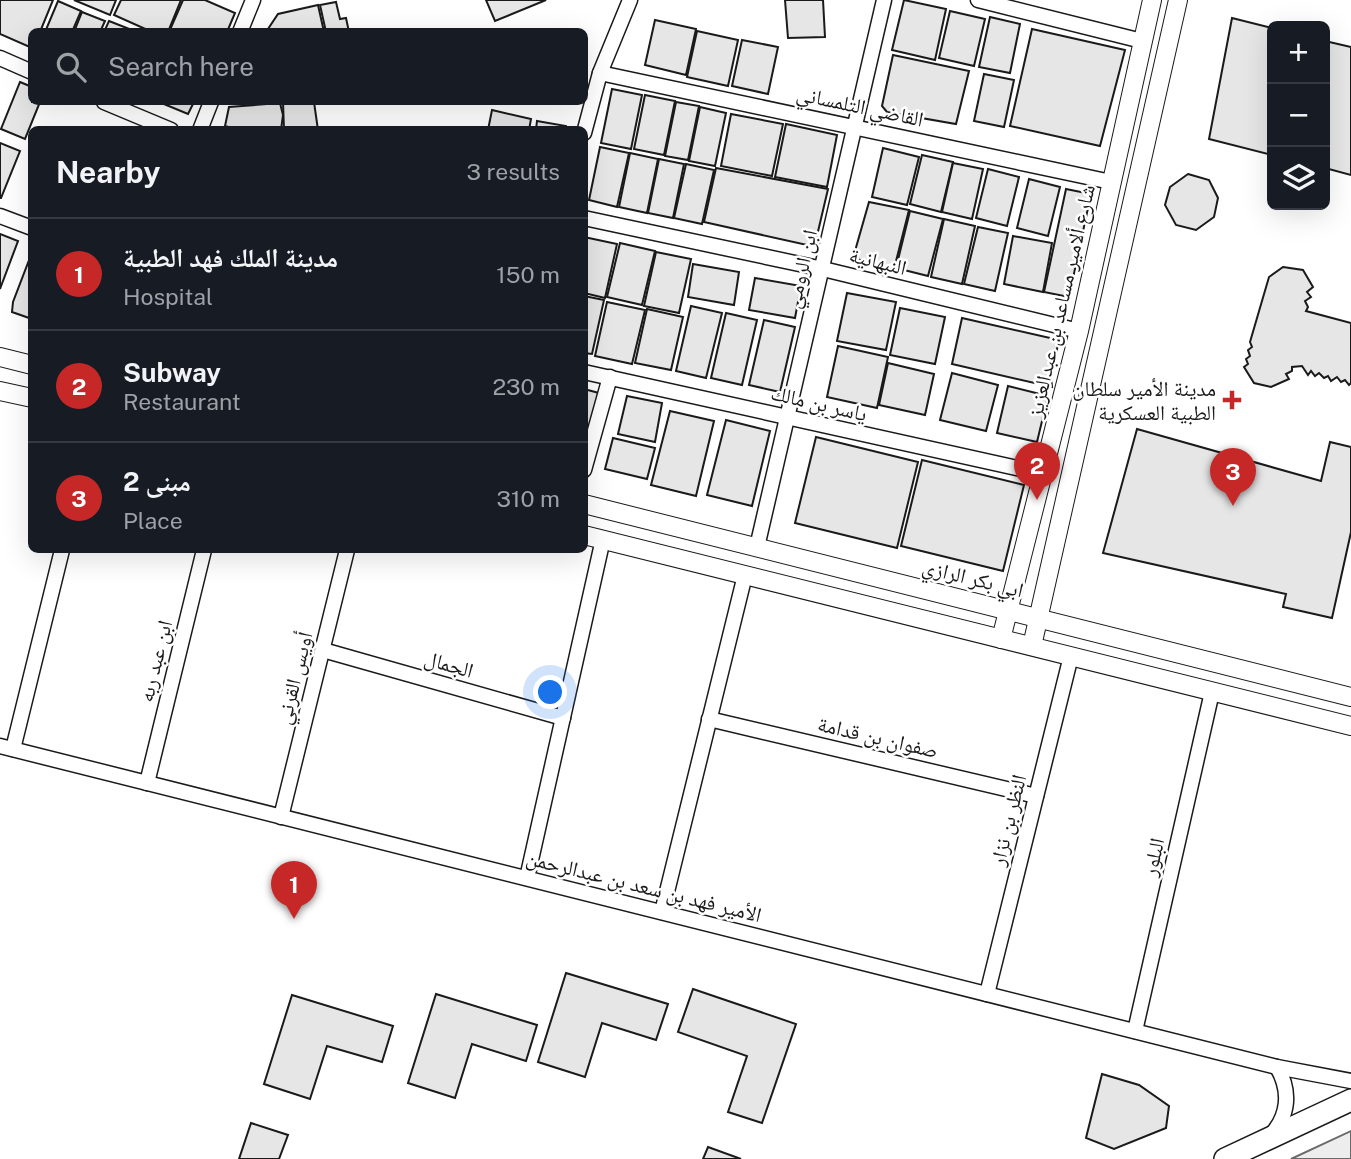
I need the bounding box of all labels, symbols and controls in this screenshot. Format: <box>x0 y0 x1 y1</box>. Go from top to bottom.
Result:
map controls <box>1267 21 1330 210</box>
button: + <box>1267 21 1330 84</box>
search box <box>28 28 588 105</box>
icon: search <box>52 48 90 86</box>
text: Search here <box>108 51 254 82</box>
street label: القاضي التلمساني <box>793 80 926 136</box>
button: − <box>1267 84 1330 147</box>
button: layers <box>1267 147 1330 210</box>
text: Nearby <box>56 154 160 190</box>
text: 3 results <box>466 158 560 185</box>
street label: شارع ألامير مساعد بن عبدالعزيز <box>1022 182 1101 421</box>
street label: ابن الرومي <box>780 227 826 312</box>
text: مدينة الملك فهد الطبية <box>123 242 338 273</box>
street label: النبهانية <box>847 242 909 280</box>
text: 1 <box>74 261 84 288</box>
text: 150 m <box>496 261 560 288</box>
text: Hospital <box>123 283 213 310</box>
text: Subway <box>123 357 221 388</box>
text: 2 <box>72 373 86 400</box>
text: 230 m <box>492 373 560 400</box>
place label: مدينة الأمير سلطان الطبية العسكرية <box>1072 376 1216 425</box>
street label: ياسر بن مالك <box>768 380 870 427</box>
text: Restaurant <box>123 388 241 415</box>
marker: مدينة الأمير سلطان الطبية العسكرية <box>1222 390 1242 410</box>
pin: 2 <box>1014 442 1060 500</box>
pin: 3 <box>1210 448 1256 506</box>
text: مبنى 2 <box>123 466 191 497</box>
text: 3 <box>71 485 87 512</box>
text: 310 m <box>497 485 560 512</box>
text: Place <box>123 507 183 534</box>
street label: ابي بكر الرازي <box>919 553 1026 607</box>
street label: ابن عبد ربه <box>133 618 178 705</box>
street label: أويس القرني <box>270 629 322 728</box>
street label: الجمال <box>422 645 476 683</box>
your location <box>533 675 567 709</box>
street label: صفوان بن قدامة <box>815 711 941 764</box>
street label: النظر بن نزار <box>984 772 1032 869</box>
street label: البلور <box>1136 835 1170 880</box>
street label: الأمير فهد بن سعد بن عبدالرحمن <box>524 845 764 928</box>
pin: 1 <box>271 861 317 919</box>

